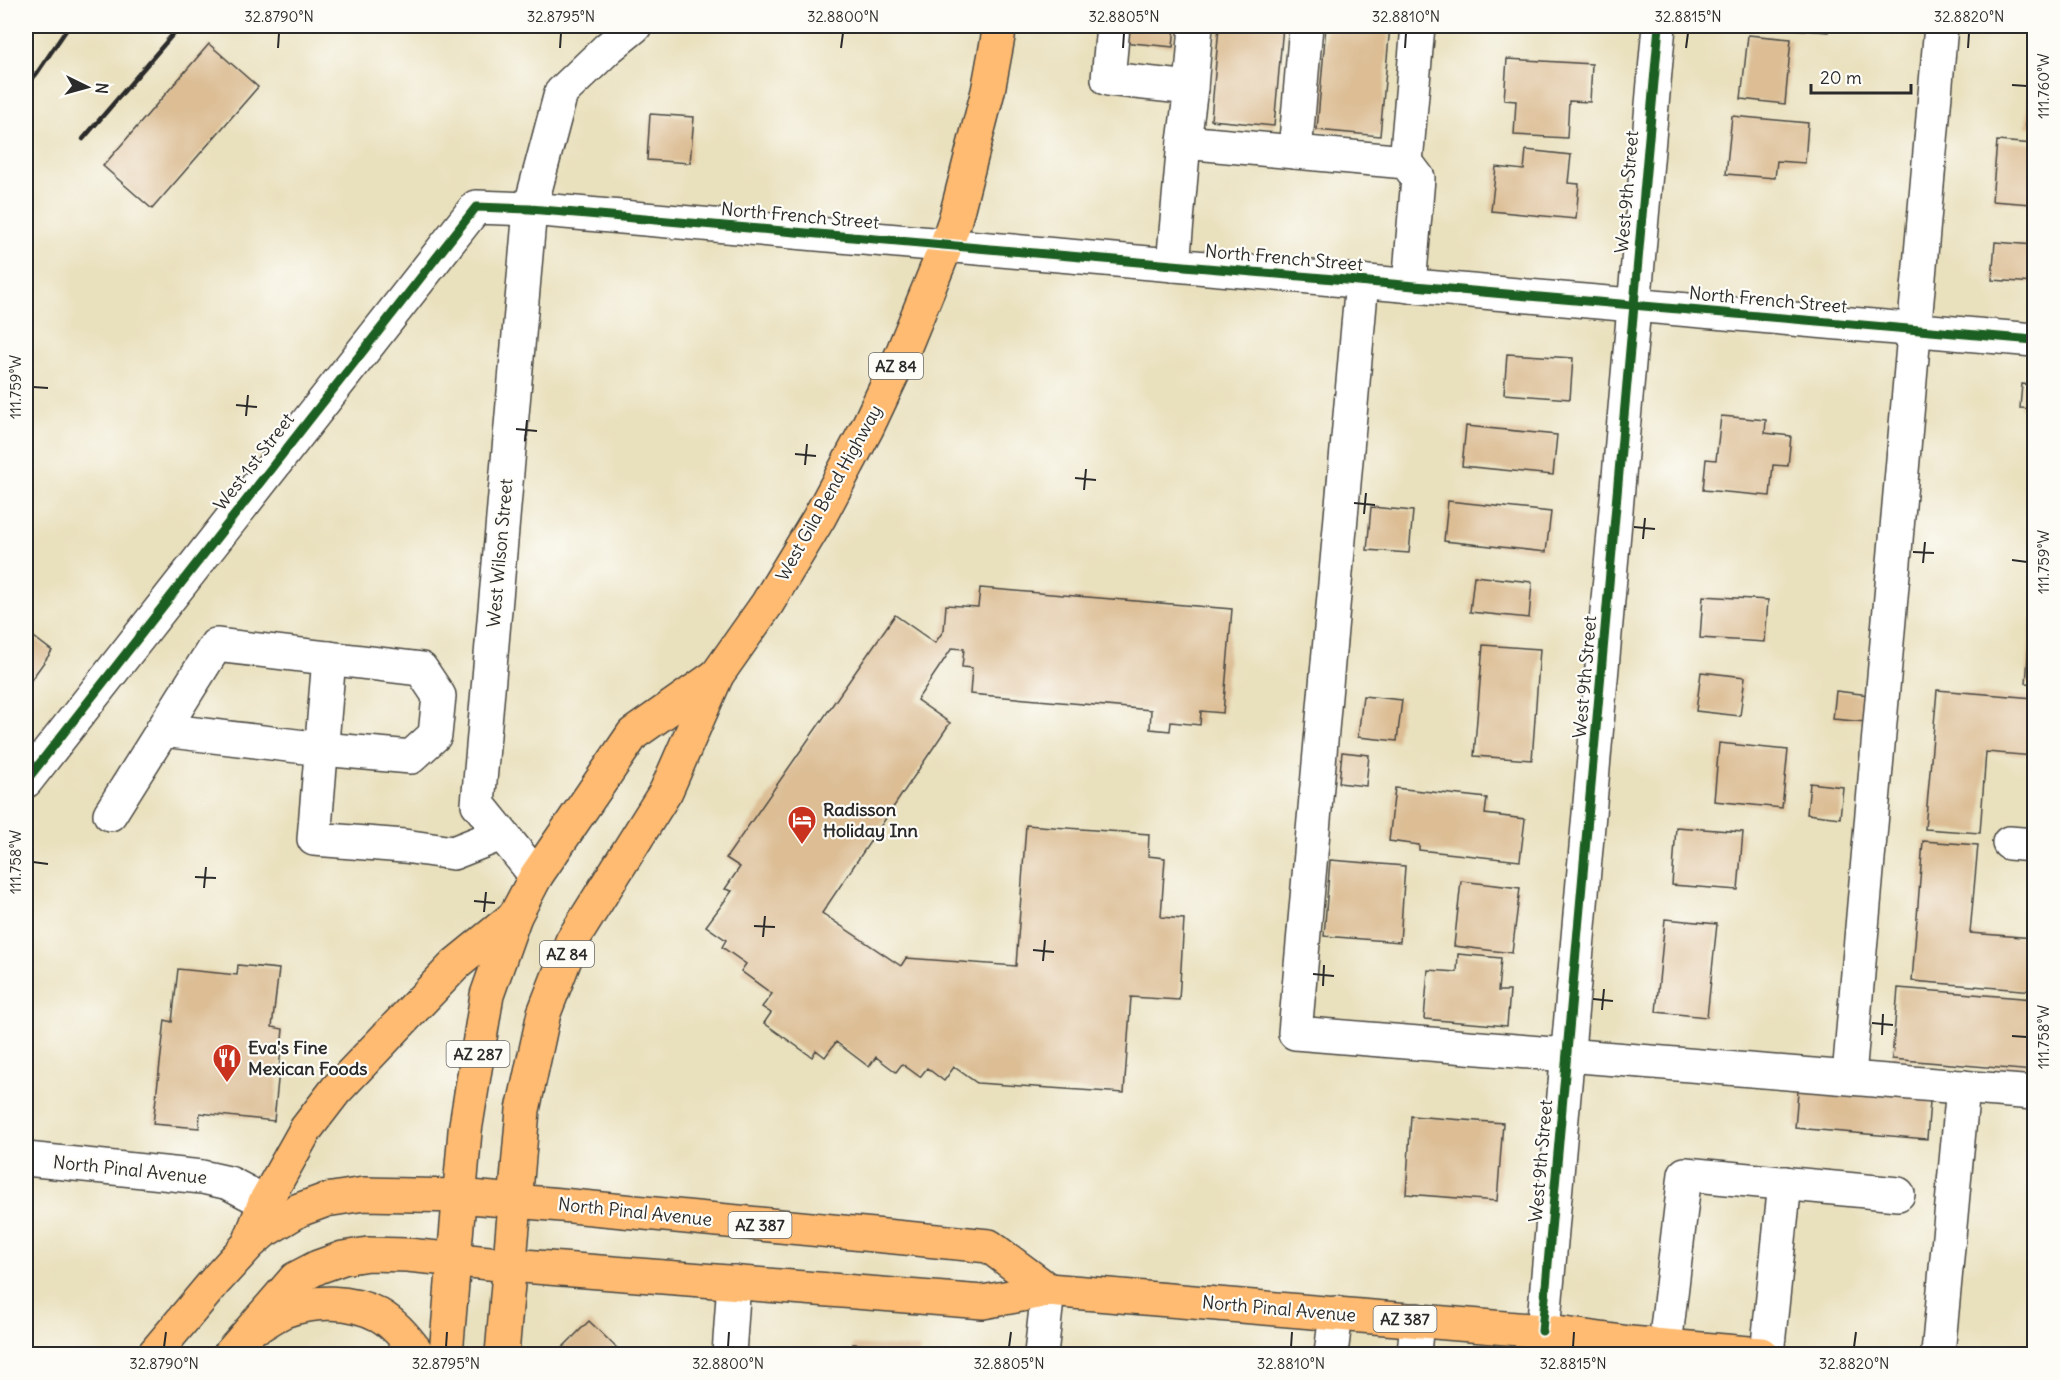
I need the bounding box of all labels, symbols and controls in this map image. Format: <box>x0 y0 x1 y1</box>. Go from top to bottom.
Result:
text: 32.8790°N <box>244 7 314 26</box>
text: 32.8795°N <box>527 7 595 26</box>
text: 32.8800°N <box>807 7 879 26</box>
text: 32.8805°N <box>1089 7 1160 26</box>
text: 32.8810°N <box>1372 7 1440 26</box>
text: 32.8815°N <box>1654 7 1722 26</box>
text: 32.8820°N <box>1934 7 2004 26</box>
text: 111.760°W <box>2034 53 2053 119</box>
north arrow <box>57 57 117 117</box>
scale bar <box>1811 57 1912 95</box>
text: 20 m <box>1820 66 1862 89</box>
text: N <box>91 82 112 95</box>
street label: West 9th Street <box>1610 130 1643 254</box>
street label: North French Street <box>720 197 880 234</box>
street label: North French Street <box>1204 239 1364 276</box>
street label: North French Street <box>1688 281 1848 318</box>
road number: AZ 84 <box>869 353 923 379</box>
text: 111.759°W <box>6 355 25 419</box>
street label: West Gila Bend Highway <box>770 401 887 585</box>
street label: West 1st Street <box>208 408 299 515</box>
street label: West Wilson Street <box>482 478 517 628</box>
text: 111.759°W <box>2034 530 2053 594</box>
street label: West 9th Street <box>1568 615 1601 739</box>
place label: Radisson Holiday Inn <box>823 798 919 842</box>
hotel icon: Radisson Holiday Inn <box>786 804 818 846</box>
text: 111.758°W <box>6 830 25 894</box>
road number: AZ 84 <box>540 941 594 967</box>
text: 111.758°W <box>2034 1005 2053 1069</box>
place label: Eva's Fine Mexican Foods <box>248 1036 367 1080</box>
road number: AZ 287 <box>446 1041 510 1067</box>
restaurant icon: Eva's Fine Mexican Foods <box>211 1042 243 1084</box>
street label: West 9th Street <box>1524 1099 1557 1223</box>
street label: North Pinal Avenue <box>52 1150 208 1189</box>
street label: North Pinal Avenue <box>557 1192 713 1231</box>
road number: AZ 387 <box>728 1212 792 1238</box>
street label: North Pinal Avenue <box>1201 1290 1357 1327</box>
road number: AZ 387 <box>1374 1306 1436 1332</box>
text: 32.8790°N <box>129 1354 199 1373</box>
text: 32.8795°N <box>412 1354 480 1373</box>
text: 32.8800°N <box>692 1354 764 1373</box>
text: 32.8805°N <box>974 1354 1045 1373</box>
text: 32.8810°N <box>1257 1354 1325 1373</box>
text: 32.8815°N <box>1539 1354 1607 1373</box>
text: 32.8820°N <box>1819 1354 1889 1373</box>

